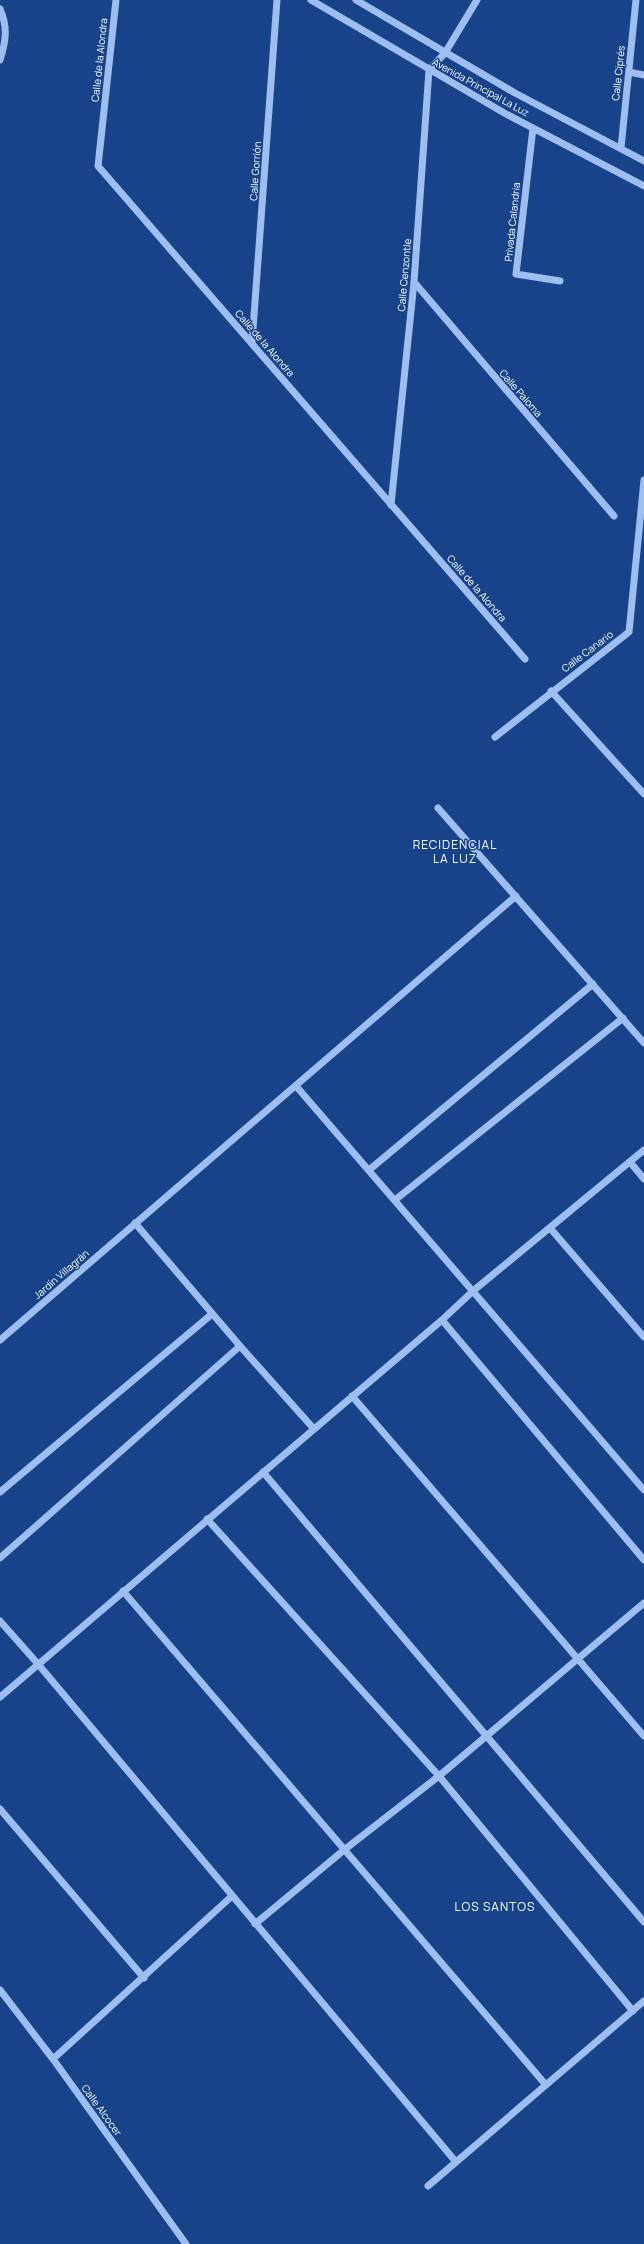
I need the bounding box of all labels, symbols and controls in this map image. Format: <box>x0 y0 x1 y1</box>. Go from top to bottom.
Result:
street label: Calle de la Alondra <box>88 17 110 103</box>
street label: Calle Ciprés <box>608 45 628 101</box>
street label: Avenida Principal La Luz <box>430 55 532 119</box>
street label: Calle Gorrión <box>246 141 264 201</box>
street label: Privada Calandria <box>501 182 523 262</box>
street label: Calle Cenzontle <box>394 238 414 312</box>
street label: Calle de la Alondra <box>232 307 298 379</box>
street label: Calle Paloma <box>496 366 546 420</box>
street label: Calle de la Alondra <box>444 552 510 624</box>
street label: Calle Canario <box>558 627 616 675</box>
district label: RECIDENCIAL LA LUZ <box>413 836 497 867</box>
street label: Jardín Villagrán <box>30 1246 92 1302</box>
district label: LOS SANTOS <box>455 1898 535 1915</box>
street label: Calle Alcocer <box>79 2082 126 2139</box>

